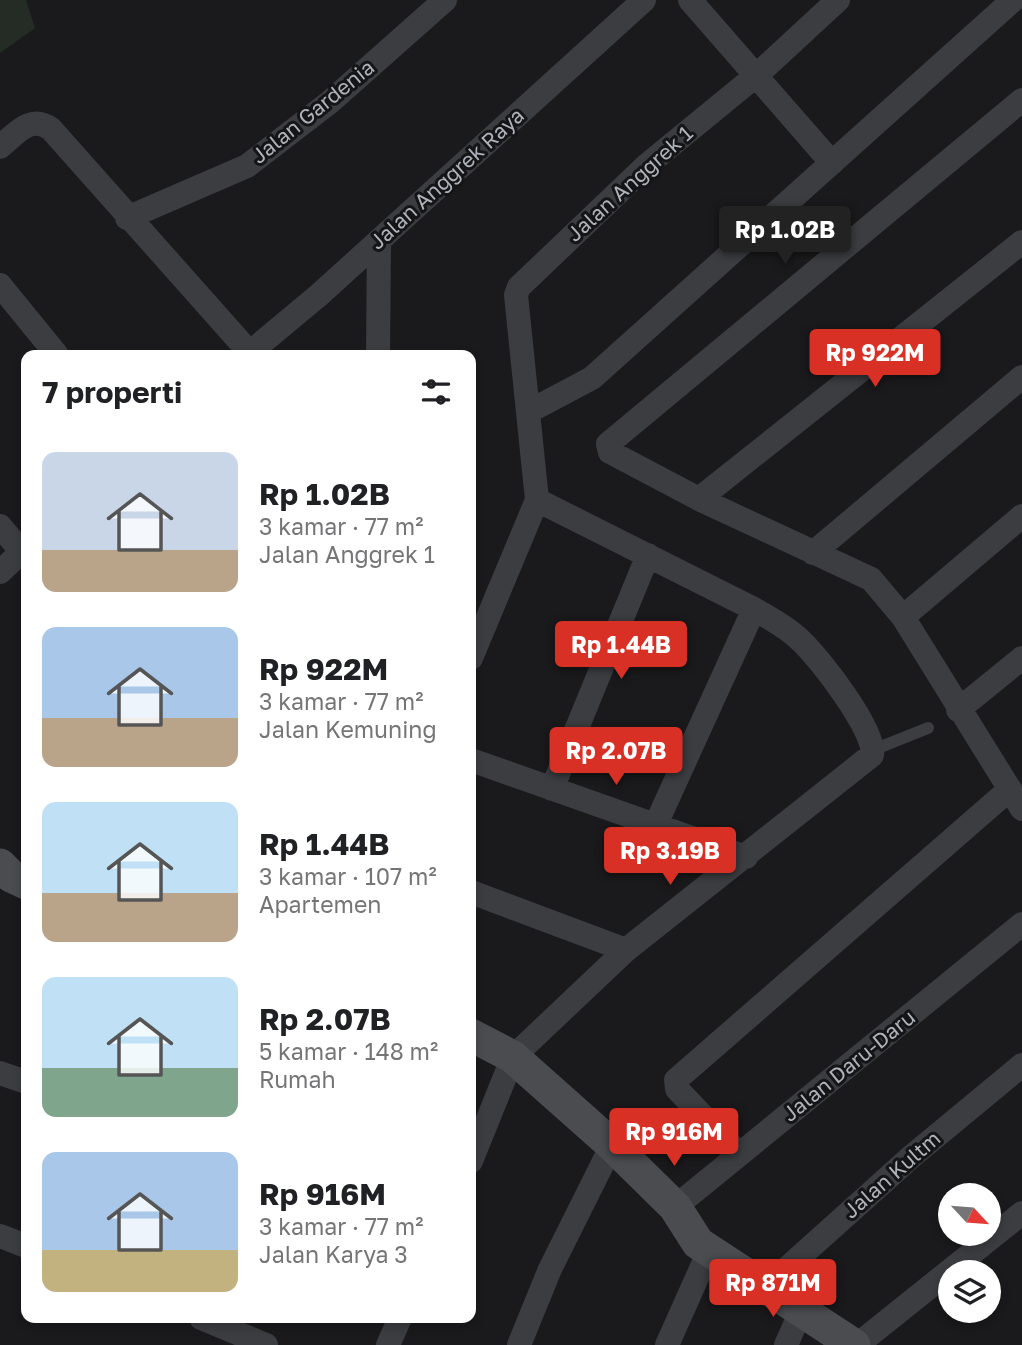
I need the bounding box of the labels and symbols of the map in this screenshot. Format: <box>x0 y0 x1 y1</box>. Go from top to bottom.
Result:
street label: Jalan Gardenia <box>246 54 379 169</box>
street label: Jalan Anggrek Raya <box>364 102 529 254</box>
street label: Jalan Anggrek 1 <box>561 120 698 247</box>
pin: Rp 1.02B <box>713 206 857 266</box>
pin: Rp 922M <box>810 330 940 389</box>
pin: Rp 1.44B <box>549 622 693 681</box>
pin: Rp 2.07B <box>544 728 688 787</box>
pin: Rp 3.19B <box>598 828 742 887</box>
street label: Jalan Daru-Daru <box>777 1004 920 1127</box>
pin: Rp 916M <box>609 1108 739 1168</box>
street label: Jalan Kultm <box>837 1125 945 1224</box>
north arrow <box>938 1183 1001 1246</box>
pin: Rp 871M <box>708 1260 838 1319</box>

